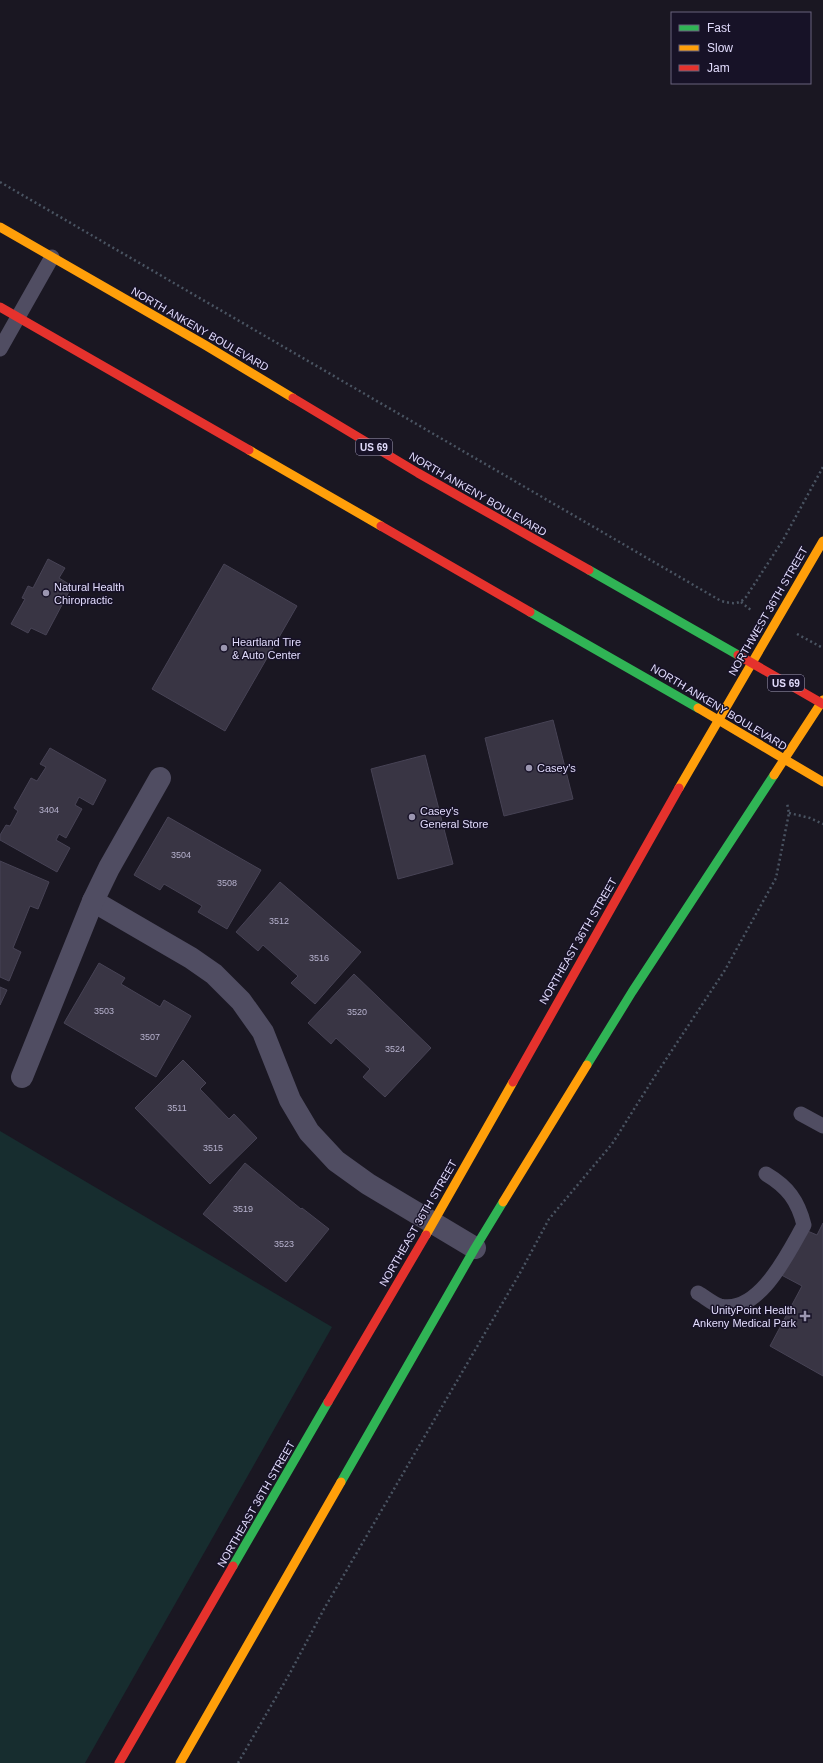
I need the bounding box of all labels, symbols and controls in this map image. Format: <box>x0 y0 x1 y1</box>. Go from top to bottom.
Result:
legend <box>671 12 811 84</box>
text: Fast <box>707 21 731 35</box>
text: Slow <box>707 41 733 55</box>
text: Jam <box>707 61 730 75</box>
street label: NORTH ANKENY BOULEVARD <box>129 285 271 373</box>
road number: US 69 <box>356 439 392 455</box>
street label: NORTH ANKENY BOULEVARD <box>407 450 549 538</box>
street label: NORTHWEST 36TH STREET <box>726 544 810 678</box>
place label: Natural Health Chiropractic <box>54 581 124 606</box>
marker: Natural Health Chiropractic <box>41 588 51 598</box>
place label: Heartland Tire & Auto Center <box>232 636 301 661</box>
marker: Heartland Tire & Auto Center <box>219 643 229 653</box>
street label: NORTH ANKENY BOULEVARD <box>649 662 789 752</box>
road number: US 69 <box>768 675 804 691</box>
place label: Casey's <box>537 762 576 774</box>
marker: Casey's <box>524 763 534 773</box>
house number: 3404 <box>39 805 59 815</box>
place label: Casey's General Store <box>420 805 488 830</box>
marker: Casey's General Store <box>407 812 417 822</box>
house number: 3504 <box>171 850 191 860</box>
street label: NORTHEAST 36TH STREET <box>537 875 619 1006</box>
house number: 3508 <box>217 878 237 888</box>
house number: 3512 <box>269 916 289 926</box>
house number: 3516 <box>309 953 329 963</box>
house number: 3503 <box>94 1006 114 1016</box>
house number: 3520 <box>347 1007 367 1017</box>
house number: 3507 <box>140 1032 160 1042</box>
house number: 3524 <box>385 1044 405 1054</box>
house number: 3511 <box>167 1103 187 1113</box>
house number: 3515 <box>203 1143 223 1153</box>
street label: NORTHEAST 36TH STREET <box>377 1157 459 1288</box>
house number: 3519 <box>233 1204 253 1214</box>
house number: 3523 <box>274 1239 294 1249</box>
place label: UnityPoint Health Ankeny Medical Park <box>693 1304 796 1329</box>
marker: UnityPoint Health Ankeny Medical Park <box>799 1310 811 1322</box>
street label: NORTHEAST 36TH STREET <box>215 1438 297 1569</box>

